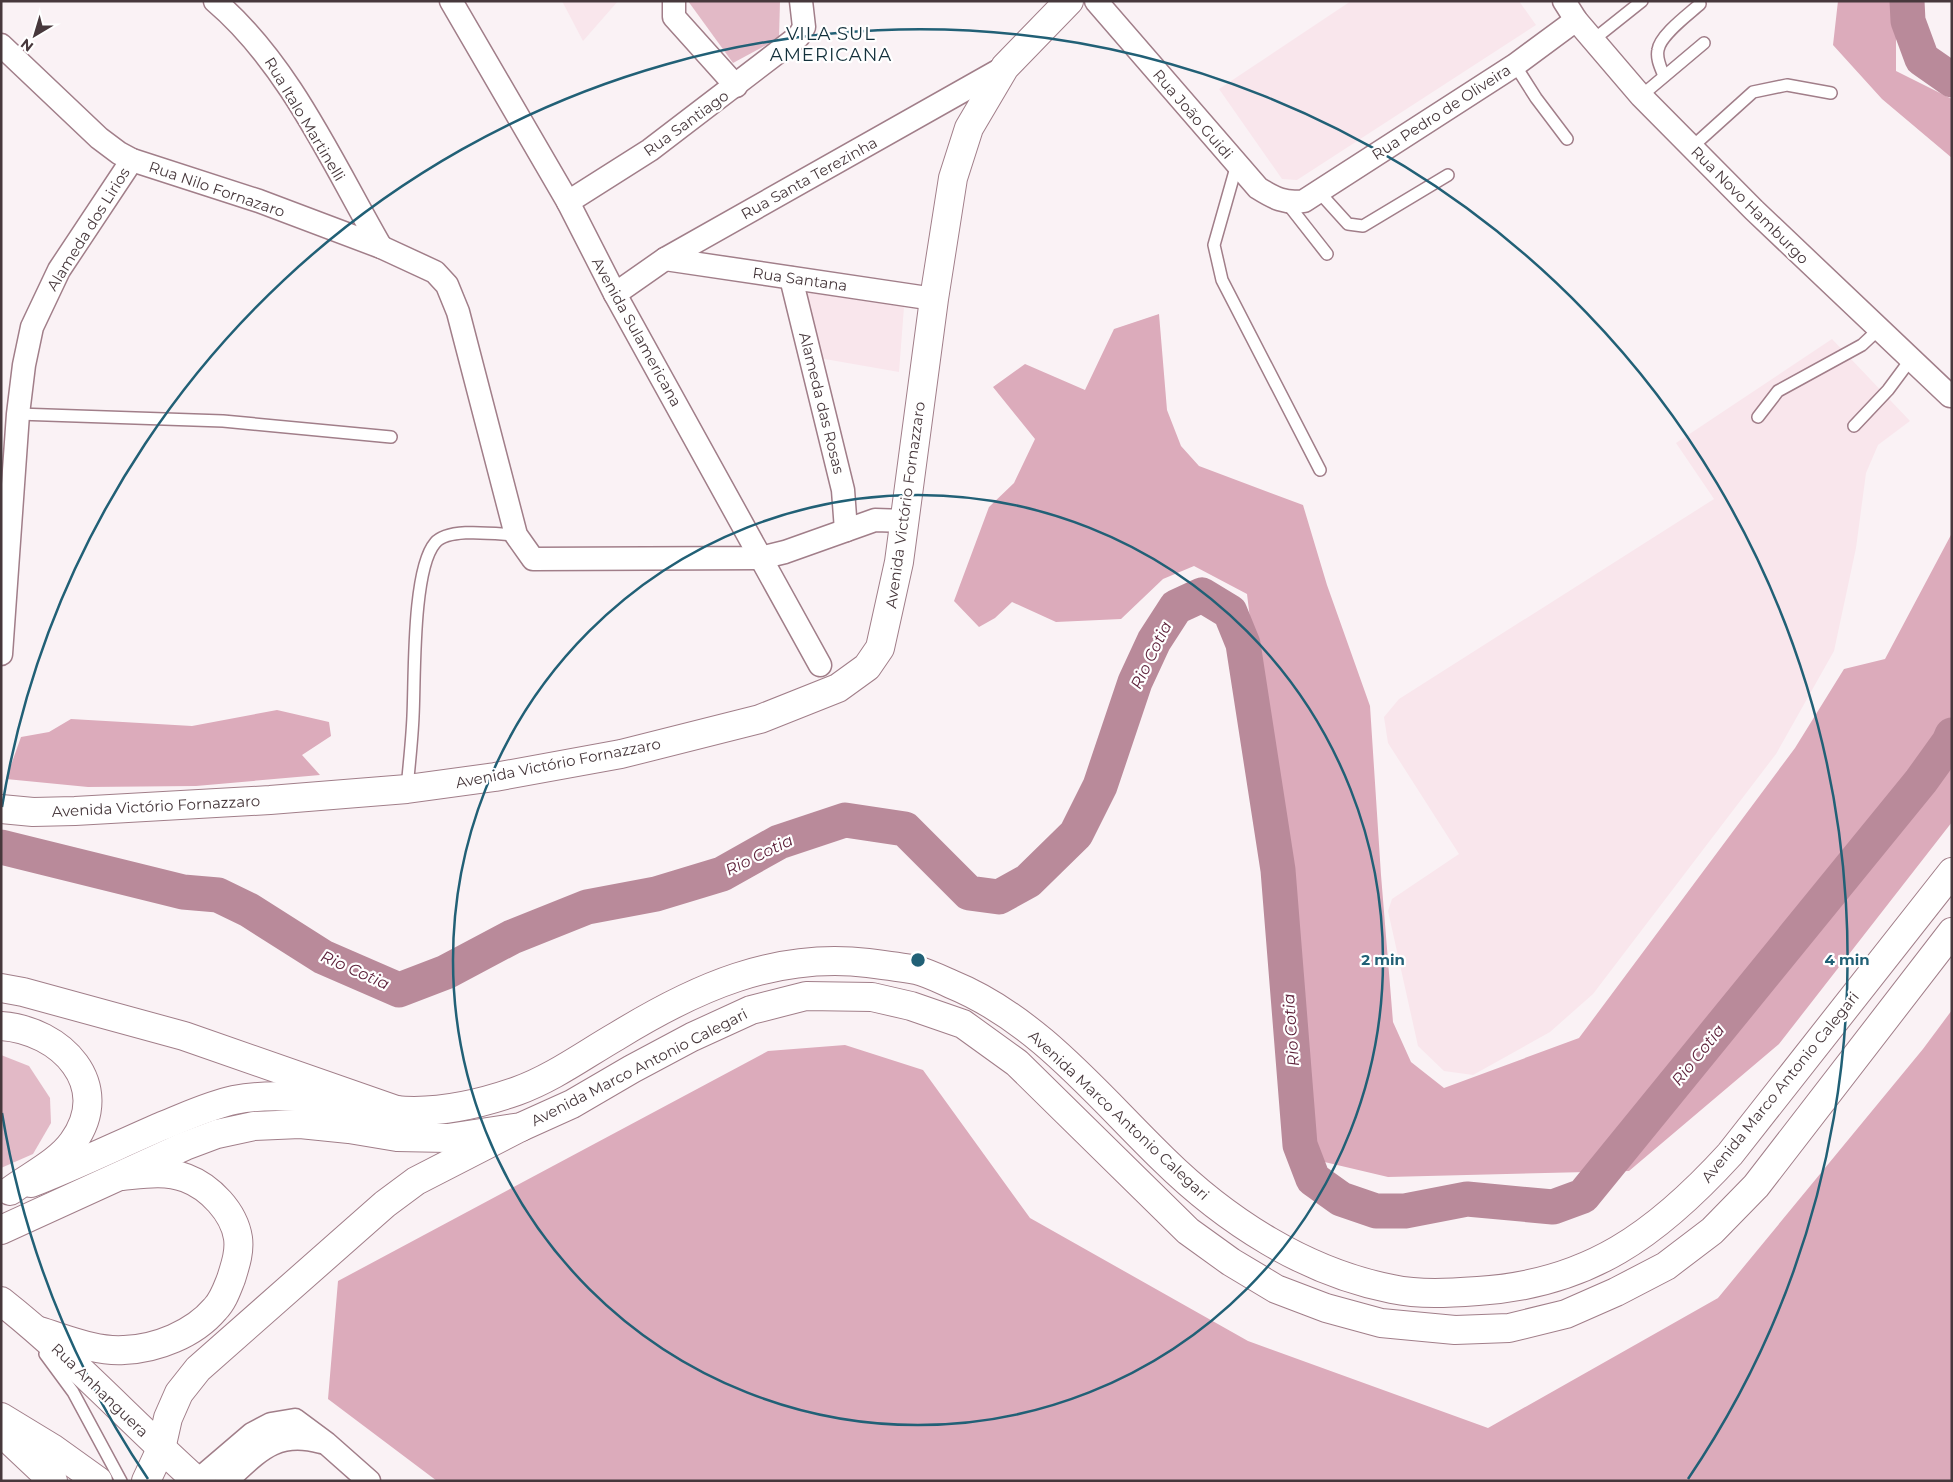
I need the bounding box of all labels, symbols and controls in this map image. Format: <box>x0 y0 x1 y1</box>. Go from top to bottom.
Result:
north arrow <box>10 10 60 60</box>
district label: VILA SUL AMERICANA <box>770 23 892 66</box>
text: N <box>17 35 37 56</box>
street label: Rua Italo Martinelli <box>261 54 349 184</box>
street label: Rua Pedro de Oliveira <box>1368 60 1514 164</box>
street label: Rua João Guidi <box>1149 65 1237 163</box>
street label: Rua Santiago <box>640 86 732 160</box>
street label: Rua Santa Terezinha <box>737 133 881 223</box>
street label: Rua Novo Hamburgo <box>1687 142 1813 268</box>
street label: Rua Nilo Fornazaro <box>147 157 287 221</box>
street label: Alameda dos Lirios <box>42 164 134 294</box>
street label: Avenida Sulamericana <box>588 254 686 410</box>
street label: Rua Santana <box>751 263 849 295</box>
street label: Alameda das Rosas <box>795 330 849 476</box>
street label: Avenida Victório Fornazzaro <box>881 400 929 610</box>
water label: Rio Cotia <box>1126 618 1176 692</box>
street label: Avenida Victório Fornazzaro <box>454 734 662 792</box>
street label: Avenida Victório Fornazzaro <box>51 791 261 821</box>
water label: Rio Cotia <box>722 830 796 880</box>
water label: Rio Cotia <box>318 946 392 994</box>
text: 2 min <box>1361 950 1405 969</box>
text: 4 min <box>1824 950 1870 969</box>
centre of rings <box>909 951 927 969</box>
street label: Avenida Marco Antonio Calegari <box>1697 988 1863 1186</box>
water label: Rio Cotia <box>1279 993 1303 1067</box>
street label: Avenida Marco Antonio Calegari <box>528 1004 750 1130</box>
water label: Rio Cotia <box>1668 1021 1728 1089</box>
street label: Avenida Marco Antonio Calegari <box>1025 1026 1213 1204</box>
street label: Rua Anhanguera <box>48 1339 152 1441</box>

